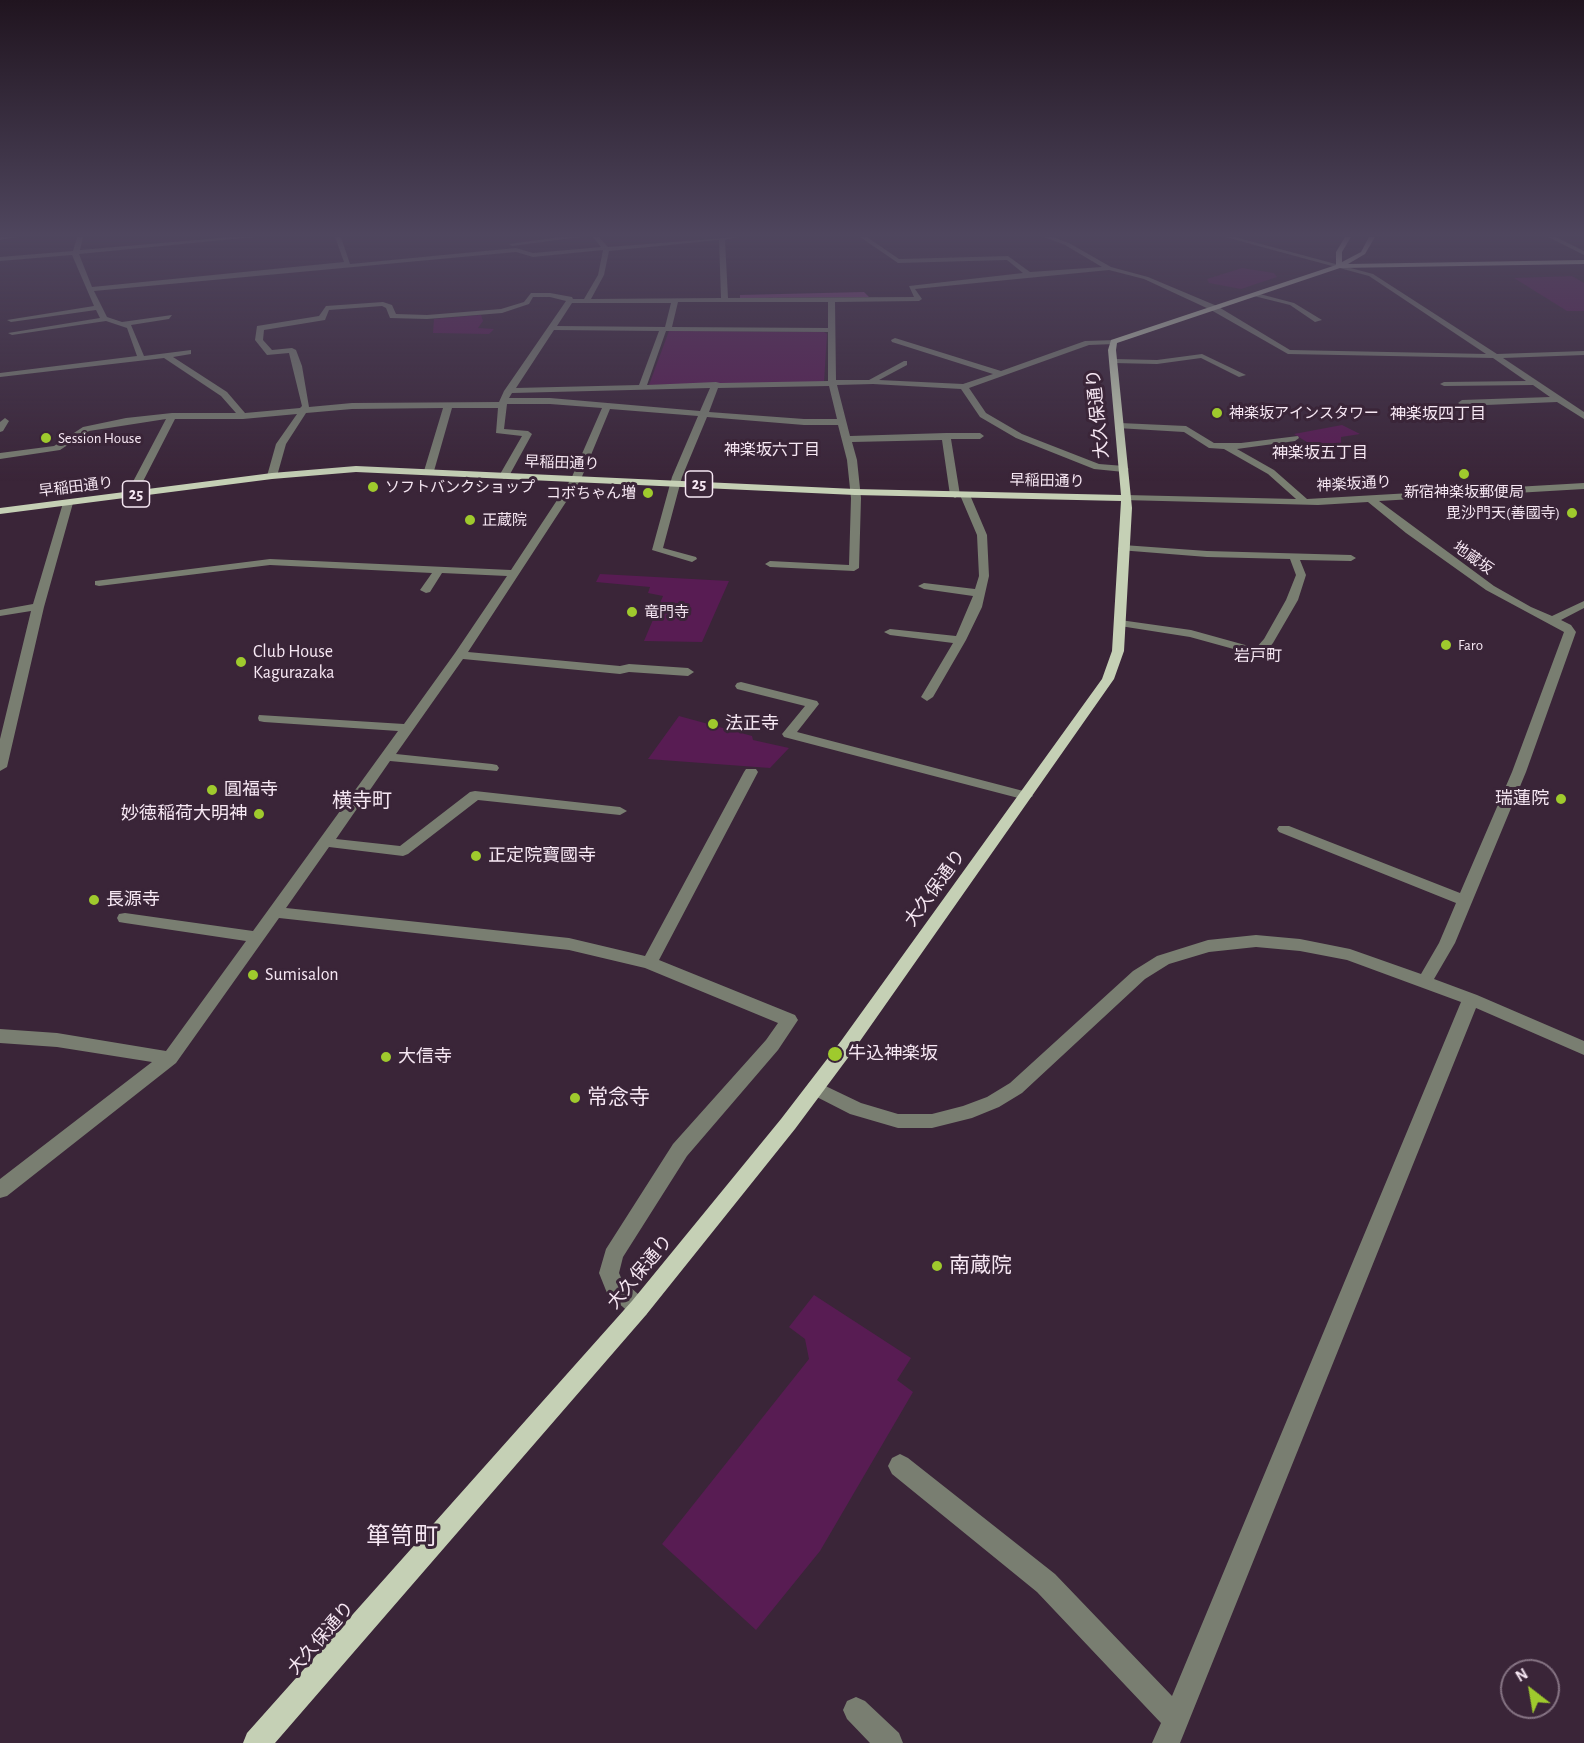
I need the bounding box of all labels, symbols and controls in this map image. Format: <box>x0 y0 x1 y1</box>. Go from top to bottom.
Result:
street label: 大久保通り <box>1083 368 1113 460</box>
place label: 神楽坂アインスタワー <box>1229 404 1379 422</box>
district label: 神楽坂四丁目 <box>1390 404 1486 424</box>
marker: 神楽坂アインスタワー <box>1210 406 1224 420</box>
place label: Session House <box>58 429 141 447</box>
marker: Session House <box>39 431 53 445</box>
district label: 神楽坂六丁目 <box>724 440 820 460</box>
district label: 神楽坂五丁目 <box>1272 443 1368 463</box>
street label: 早稲田通り <box>524 453 600 473</box>
marker: 新宿神楽坂郵便局 <box>1457 467 1471 481</box>
road number: 25 <box>686 471 712 497</box>
street label: 早稲田通り <box>1009 471 1085 491</box>
street label: 早稲田通り <box>38 473 114 501</box>
street label: 神楽坂通り <box>1316 473 1392 495</box>
place label: ソフトバンクショップ <box>385 478 535 496</box>
marker: ソフトバンクショップ <box>366 480 380 494</box>
road number: 25 <box>122 481 150 507</box>
place label: 新宿神楽坂郵便局 <box>1404 483 1524 501</box>
place label: コボちゃん増 <box>546 484 636 502</box>
marker: コボちゃん増 <box>641 486 655 500</box>
place label: 毘沙門天(善國寺) <box>1446 504 1560 522</box>
marker: 毘沙門天(善國寺) <box>1565 506 1579 520</box>
place label: 正蔵院 <box>482 511 527 529</box>
marker: 正蔵院 <box>463 513 477 527</box>
street label: 地蔵坂 <box>1449 538 1497 578</box>
place label: 竜門寺 <box>644 603 689 621</box>
marker: 竜門寺 <box>625 605 639 619</box>
place label: Faro <box>1458 636 1483 654</box>
marker: Faro <box>1439 638 1453 652</box>
place label: Club House Kagurazaka <box>253 641 335 684</box>
district label: 岩戸町 <box>1234 646 1282 666</box>
marker: Club House Kagurazaka <box>234 655 248 669</box>
place label: 法正寺 <box>725 713 779 735</box>
marker: 法正寺 <box>706 717 720 731</box>
place label: 圓福寺 <box>224 779 278 801</box>
marker: 圓福寺 <box>205 783 219 797</box>
place label: 瑞蓮院 <box>1495 788 1549 810</box>
district label: 横寺町 <box>332 789 392 813</box>
marker: 瑞蓮院 <box>1554 792 1568 806</box>
place label: 妙徳稲荷大明神 <box>121 803 247 825</box>
marker: 妙徳稲荷大明神 <box>252 807 266 821</box>
place label: 正定院寶國寺 <box>488 845 596 867</box>
street label: 大久保通り <box>900 845 970 931</box>
marker: 正定院寶國寺 <box>469 849 483 863</box>
place label: 長源寺 <box>106 889 160 911</box>
marker: 長源寺 <box>87 893 101 907</box>
place label: Sumisalon <box>265 964 339 986</box>
marker: Sumisalon <box>246 968 260 982</box>
place label: 牛込神楽坂 <box>848 1043 938 1065</box>
marker: 牛込神楽坂 <box>826 1045 844 1063</box>
place label: 大信寺 <box>398 1046 452 1068</box>
marker: 大信寺 <box>379 1050 393 1064</box>
place label: 常念寺 <box>587 1085 650 1111</box>
marker: 常念寺 <box>568 1091 582 1105</box>
street label: 大久保通り <box>603 1231 677 1313</box>
place label: 南蔵院 <box>949 1253 1012 1279</box>
marker: 南蔵院 <box>930 1259 944 1273</box>
district label: 箪笥町 <box>366 1523 438 1551</box>
street label: 大久保通り <box>283 1597 359 1679</box>
north arrow <box>1500 1659 1560 1719</box>
text: N <box>1513 1666 1531 1685</box>

